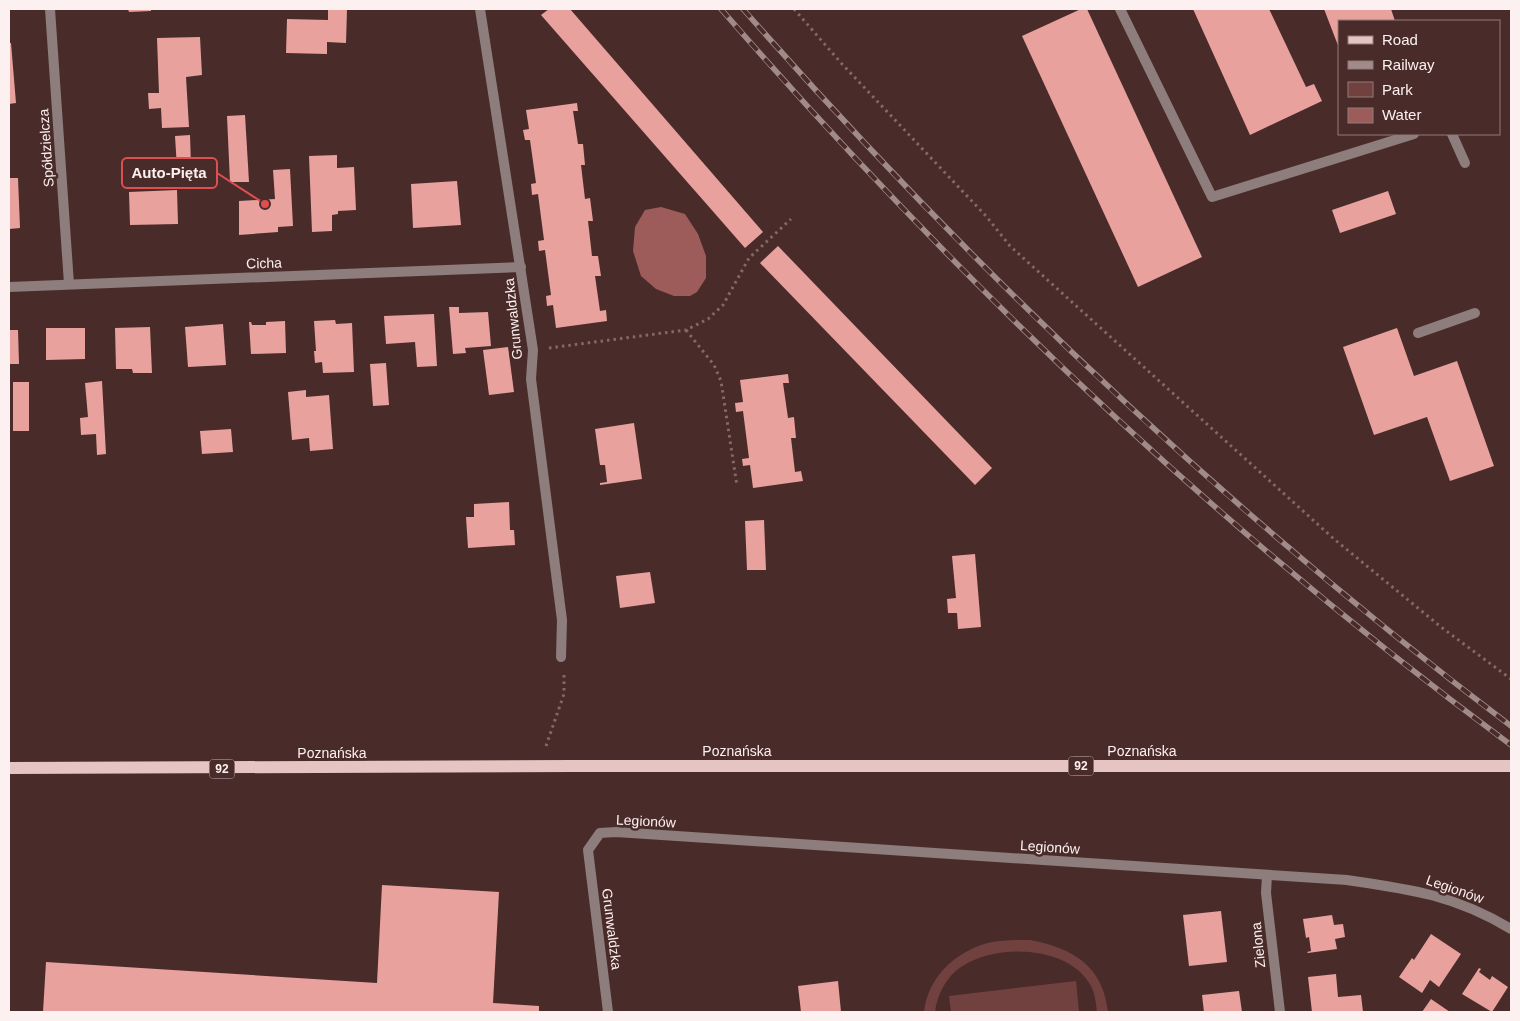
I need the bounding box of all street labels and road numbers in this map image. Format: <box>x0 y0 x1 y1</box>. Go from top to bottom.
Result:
street label: Spółdzielcza <box>35 108 57 188</box>
street label: Cicha <box>246 254 282 272</box>
street label: Grunwaldzka <box>501 277 525 360</box>
street label: Poznańska <box>702 743 772 759</box>
street label: Poznańska <box>1107 743 1177 759</box>
street label: Poznańska <box>297 745 367 761</box>
road number: 92 <box>1068 756 1094 776</box>
road number: 92 <box>210 760 234 779</box>
street label: Legionów <box>616 811 677 831</box>
street label: Legionów <box>1020 837 1081 857</box>
street label: Legionów <box>1424 872 1487 907</box>
street label: Grunwaldzka <box>599 887 625 971</box>
street label: Zielona <box>1248 921 1268 969</box>

